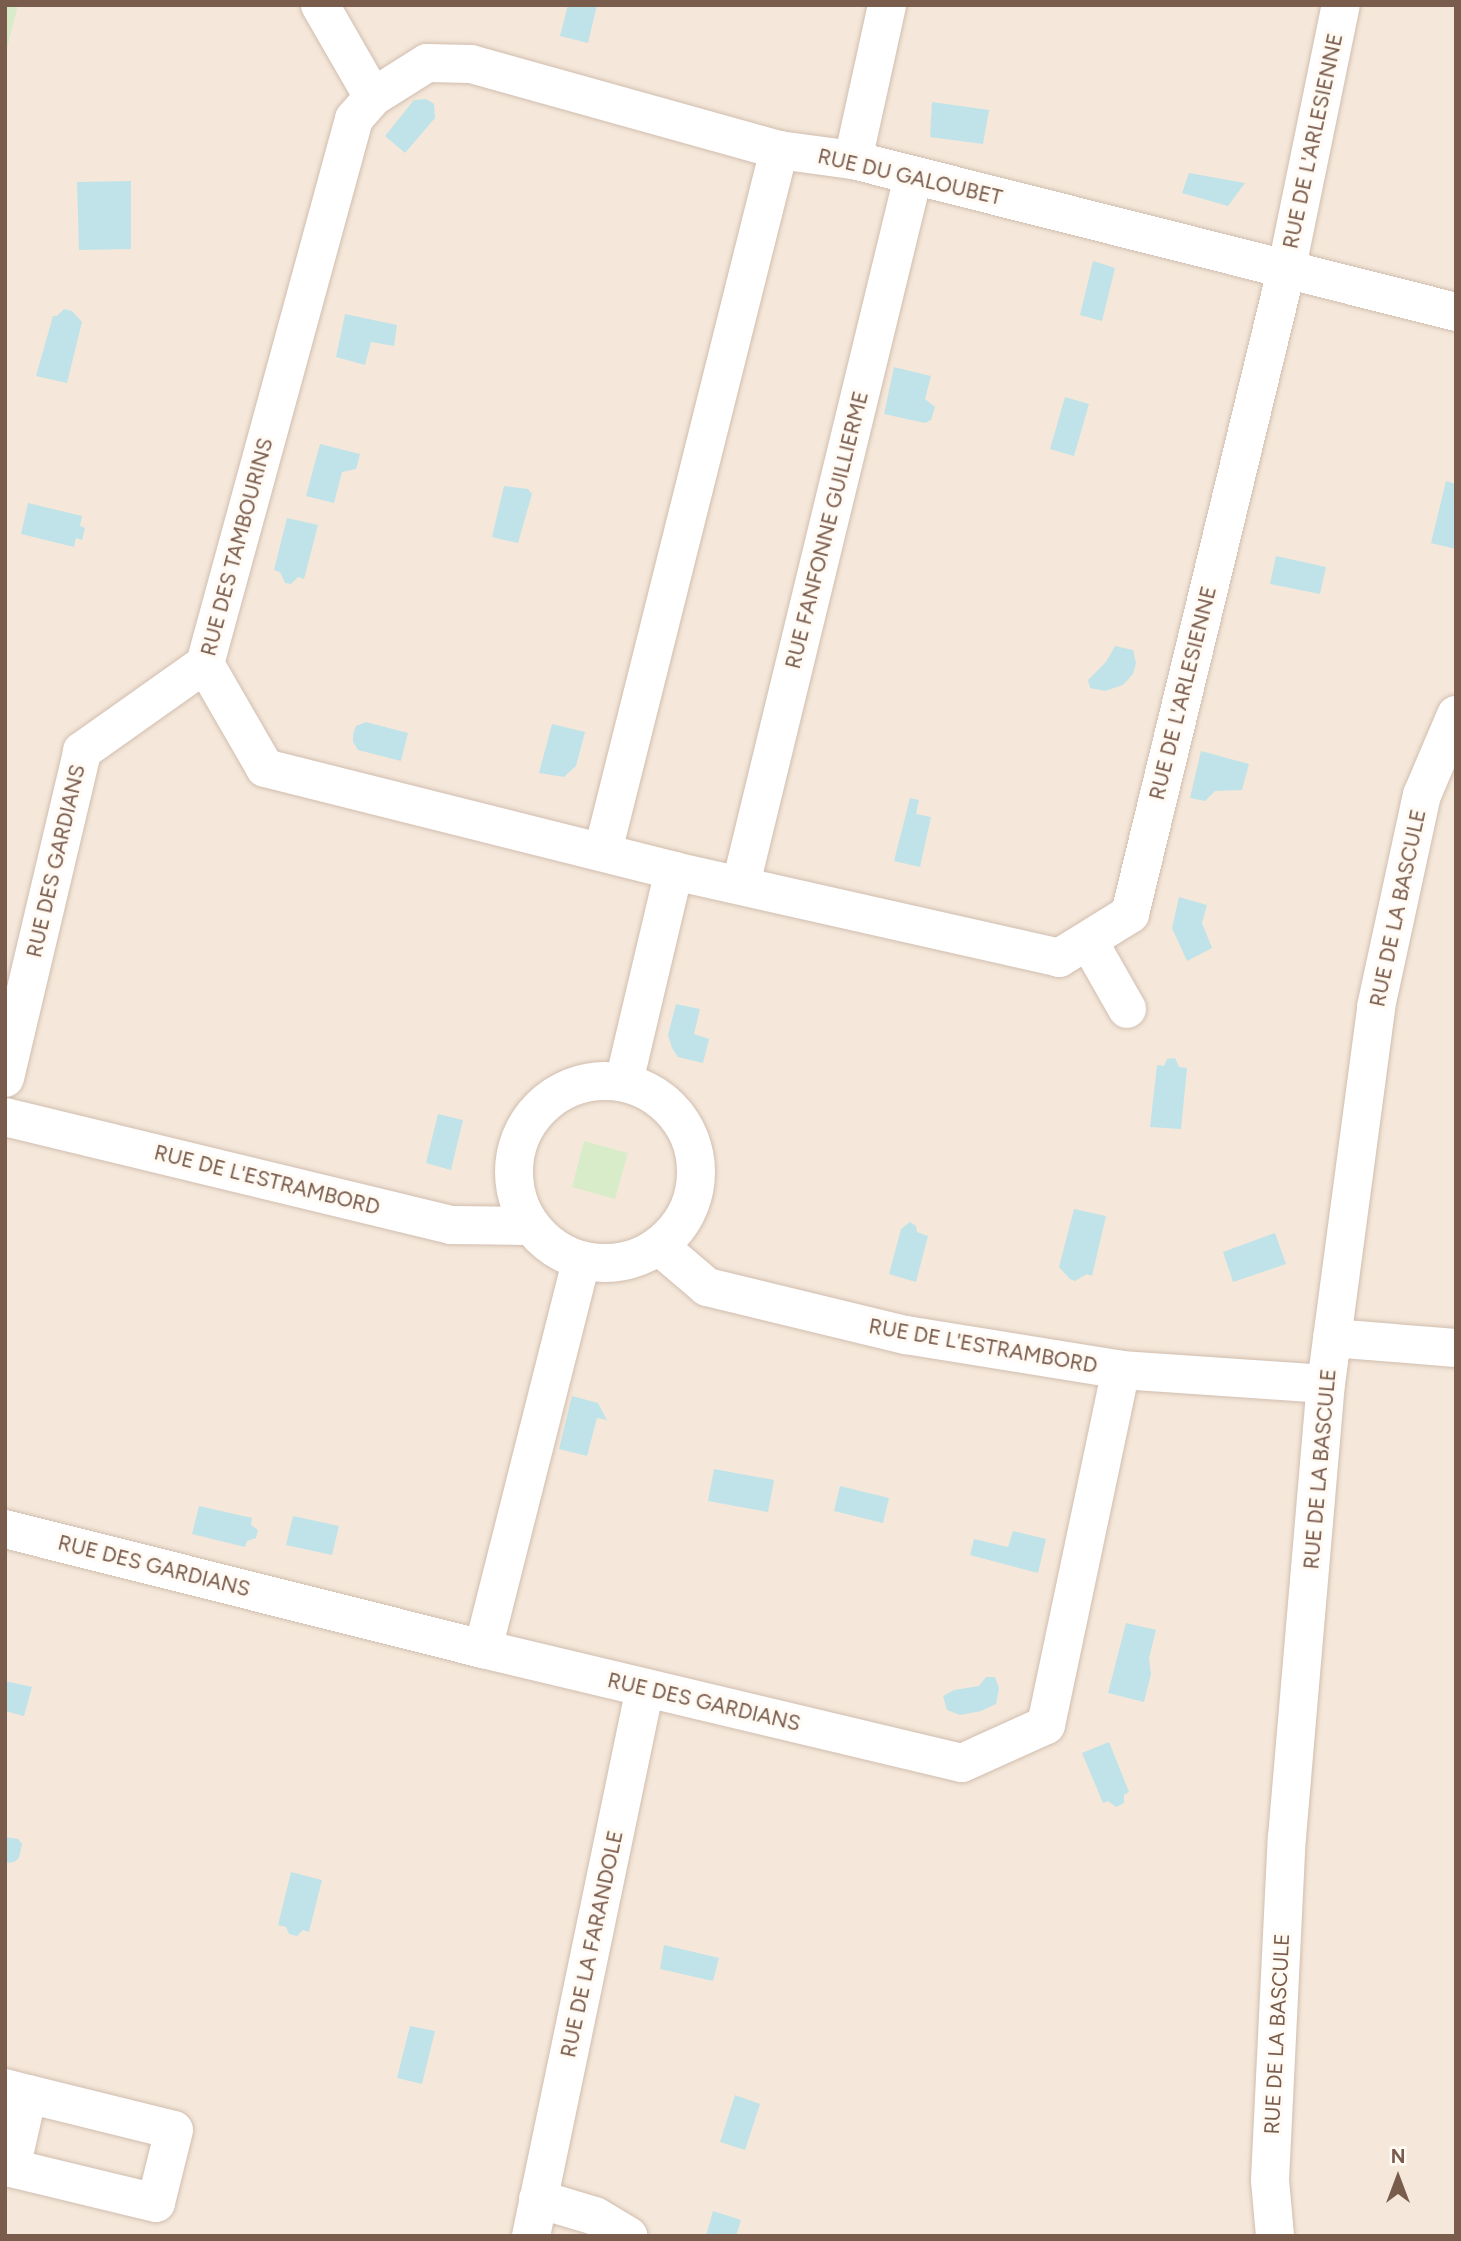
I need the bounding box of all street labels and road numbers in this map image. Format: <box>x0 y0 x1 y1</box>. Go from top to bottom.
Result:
street label: RUE DE L'ARLESIENNE <box>1278 31 1348 251</box>
street label: RUE DU GALOUBET <box>815 144 1005 210</box>
street label: RUE FANFONNE GUILLIERME <box>780 389 874 671</box>
street label: RUE DES TAMBOURINS <box>196 435 278 659</box>
street label: RUE DE L'ARLESIENNE <box>1144 583 1222 803</box>
street label: RUE DES GARDIANS <box>22 762 90 960</box>
street label: RUE DE LA BASCULE <box>1365 807 1431 1009</box>
street label: RUE DE L'ESTRAMBORD <box>152 1140 382 1220</box>
street label: RUE DE L'ESTRAMBORD <box>867 1313 1099 1379</box>
street label: RUE DE LA BASCULE <box>1299 1368 1341 1570</box>
street label: RUE DES GARDIANS <box>55 1530 253 1602</box>
street label: RUE DES GARDIANS <box>605 1668 803 1736</box>
street label: RUE DE LA FARANDOLE <box>556 1828 628 2060</box>
street label: RUE DE LA BASCULE <box>1259 1933 1295 2135</box>

